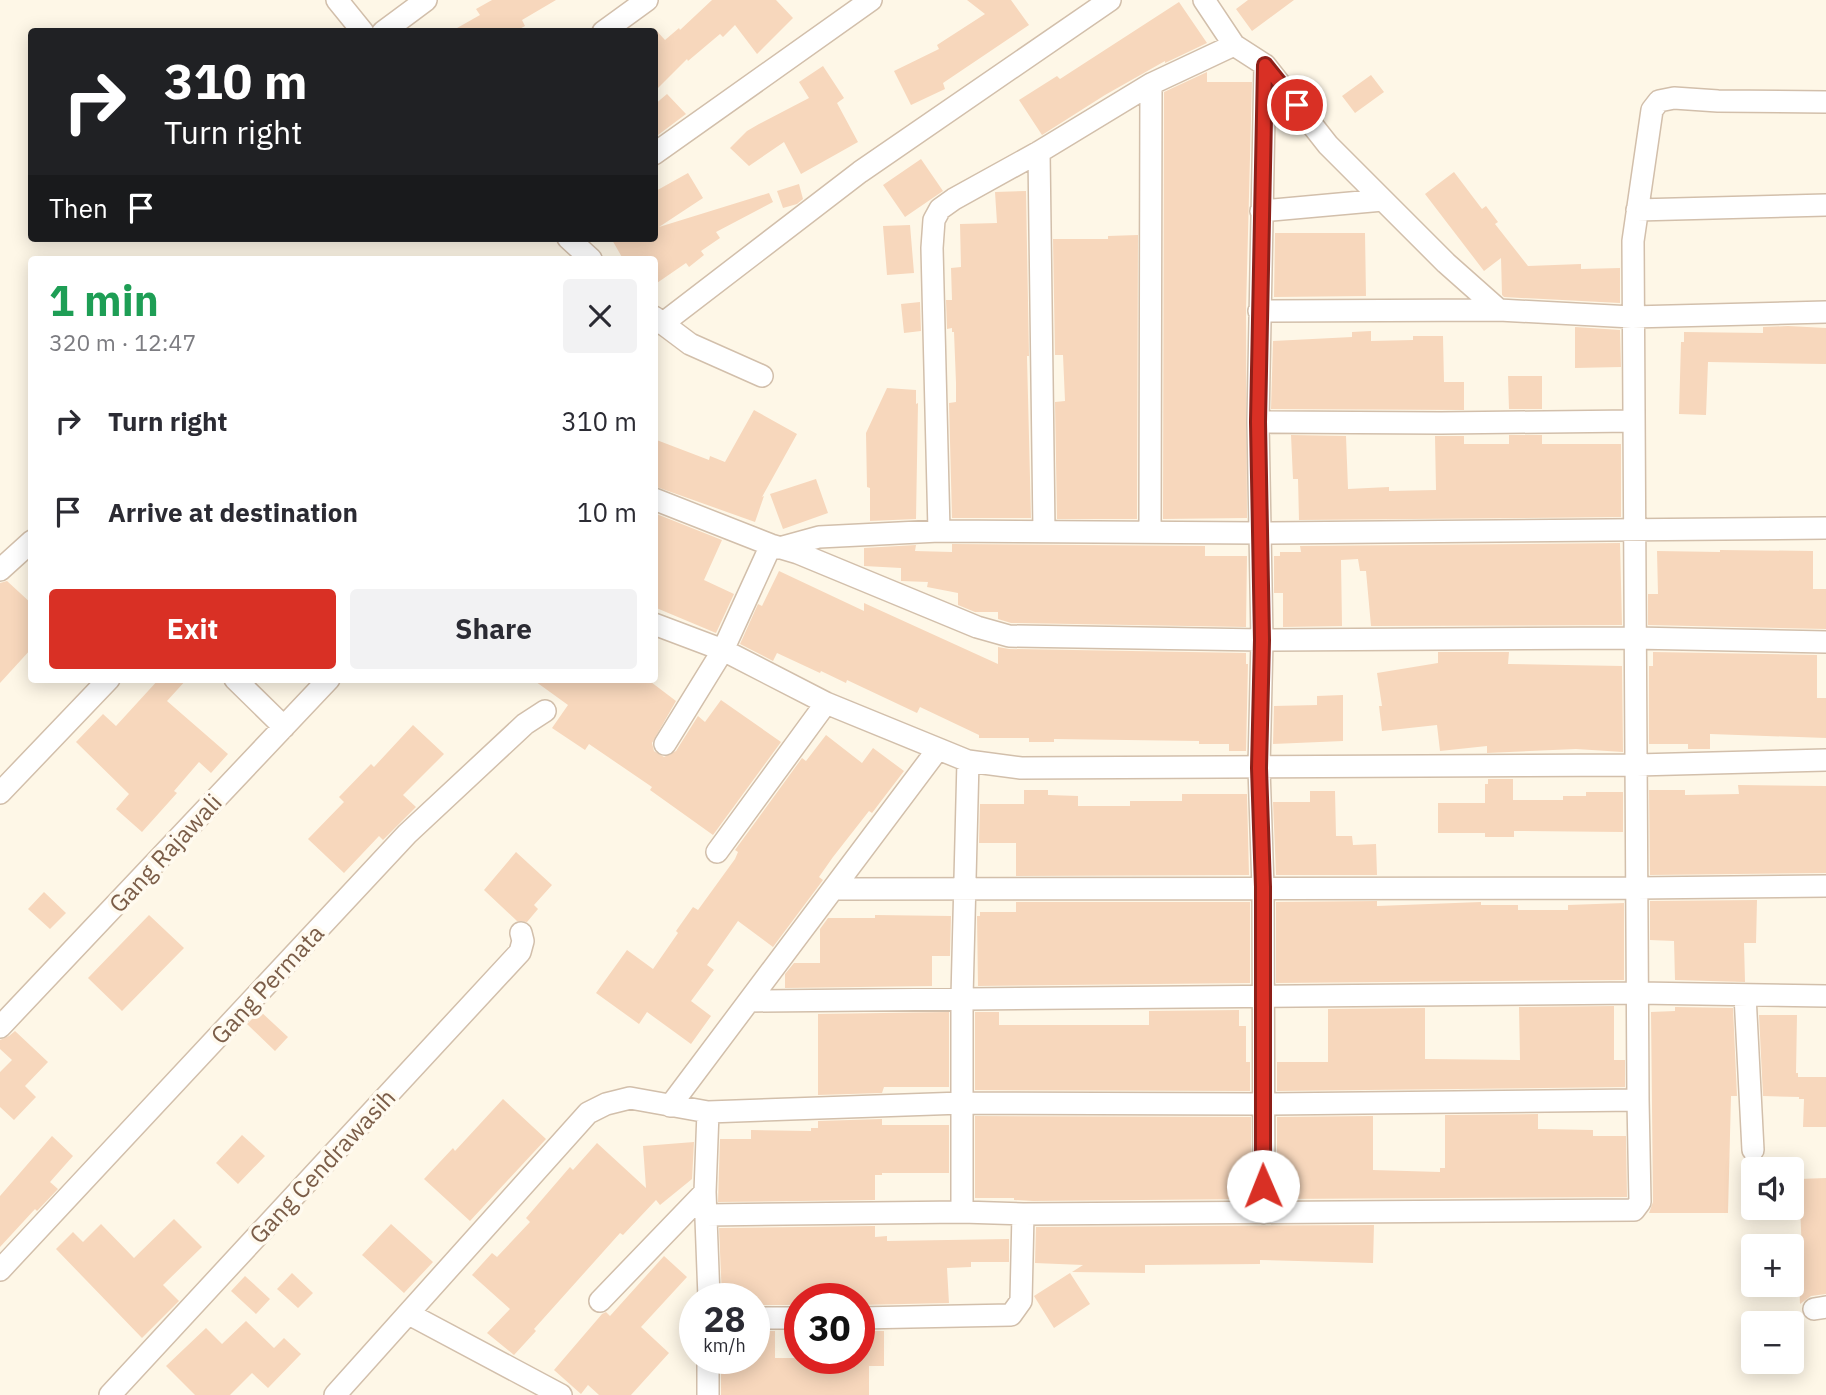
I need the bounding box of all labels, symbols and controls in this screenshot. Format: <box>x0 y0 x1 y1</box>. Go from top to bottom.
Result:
text: 310 m <box>164 49 308 112</box>
icon: right <box>49 56 140 147</box>
pin <box>1267 75 1327 135</box>
icon: arrive <box>1278 86 1316 124</box>
text: Turn right <box>164 111 302 153</box>
icon: arrive <box>122 189 160 227</box>
text: Then <box>49 191 108 225</box>
text: 1 min <box>49 273 159 328</box>
button: close <box>563 279 637 353</box>
text: 320 m · 12:47 <box>49 327 196 357</box>
icon: right <box>49 402 87 440</box>
text: Turn right <box>108 404 227 438</box>
text: 310 m <box>561 404 637 438</box>
icon: arrive <box>49 493 87 531</box>
text: Arrive at destination <box>108 495 358 529</box>
text: 10 m <box>577 495 637 529</box>
button: Exit <box>49 589 336 669</box>
button: Share <box>350 589 637 669</box>
street label: Gang Rajawali <box>102 787 228 919</box>
street label: Gang Permata <box>203 917 331 1051</box>
street label: Gang Cendrawasih <box>242 1082 402 1250</box>
position arrow <box>1226 1149 1300 1223</box>
map controls <box>1741 1157 1804 1374</box>
button: sound <box>1741 1157 1804 1220</box>
button: + <box>1741 1234 1804 1297</box>
speed limit sign: 30 <box>784 1283 875 1374</box>
text: 28 <box>703 1296 746 1342</box>
button: − <box>1741 1311 1804 1374</box>
text: km/h <box>703 1334 746 1357</box>

